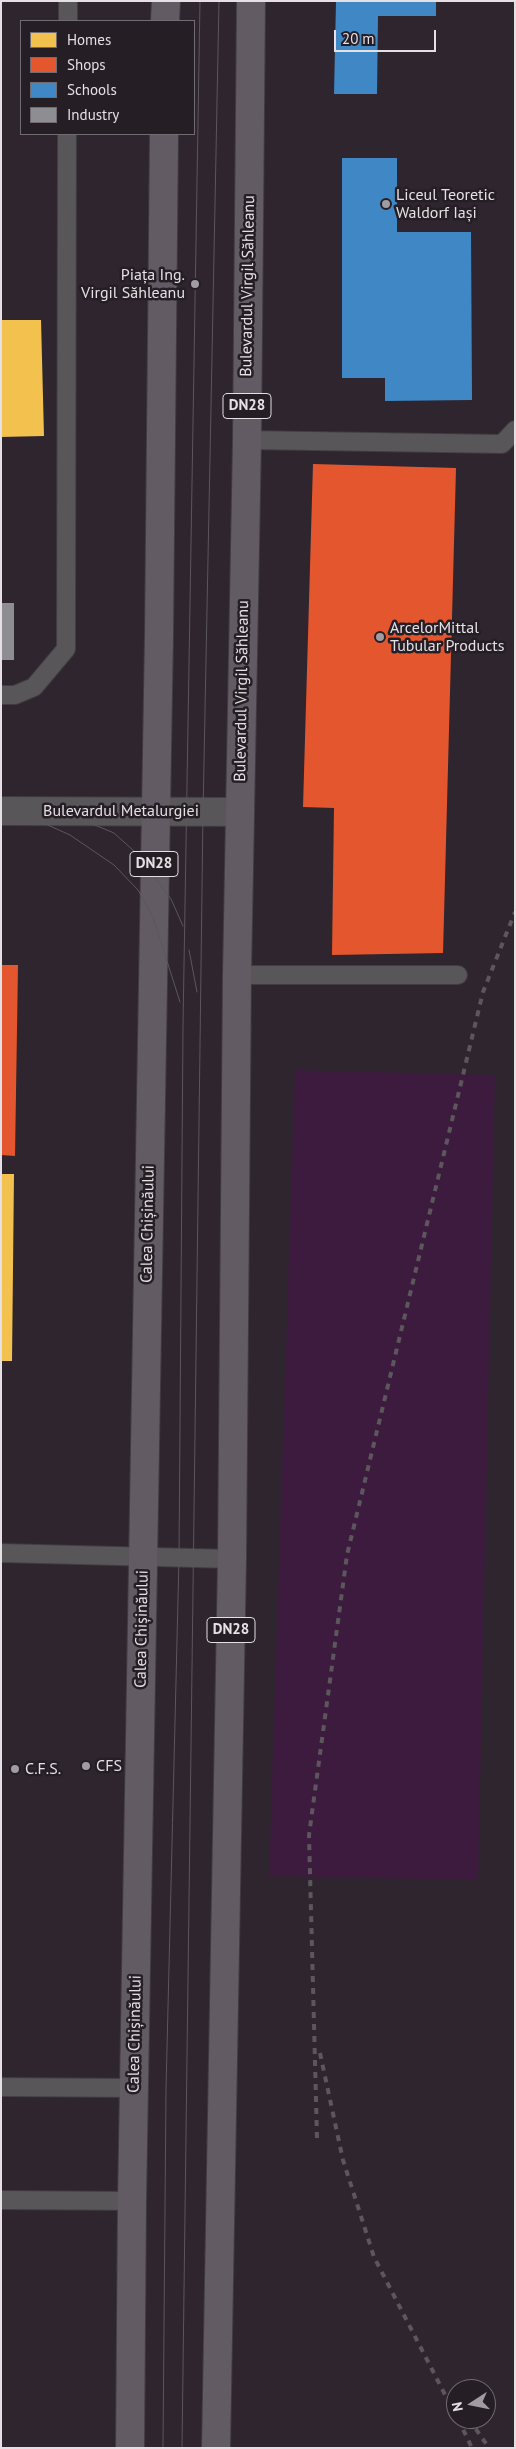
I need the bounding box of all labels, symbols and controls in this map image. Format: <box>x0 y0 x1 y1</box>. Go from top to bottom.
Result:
legend <box>20 20 195 135</box>
scale bar <box>336 20 438 52</box>
text: 20 m <box>342 29 375 48</box>
text: Homes <box>67 30 111 49</box>
text: Shops <box>67 55 106 74</box>
text: Schools <box>67 80 117 99</box>
text: Industry <box>67 105 119 124</box>
place label: Liceul Teoretic Waldorf Iași <box>396 185 495 223</box>
street label: Bulevardul Virgil Săhleanu <box>237 195 259 377</box>
marker: Liceul Teoretic Waldorf Iași <box>380 198 392 210</box>
place label: Piața Ing. Virgil Săhleanu <box>81 265 185 303</box>
marker: Piața Ing. Virgil Săhleanu <box>189 278 201 290</box>
road number: DN28 <box>223 394 271 418</box>
street label: Bulevardul Virgil Săhleanu <box>231 600 253 782</box>
place label: ArcelorMittal Tubular Products <box>390 618 504 656</box>
marker: ArcelorMittal Tubular Products <box>374 631 386 643</box>
street label: Bulevardul Metalurgiei <box>43 801 199 821</box>
road number: DN28 <box>130 852 178 876</box>
street label: Calea Chișinăului <box>137 1165 159 1283</box>
street label: Calea Chișinăului <box>131 1570 153 1688</box>
road number: DN28 <box>207 1618 255 1642</box>
place label: CFS <box>96 1756 122 1776</box>
place label: C.F.S. <box>25 1759 61 1779</box>
marker: CFS <box>80 1760 92 1772</box>
marker: C.F.S. <box>9 1763 21 1775</box>
street label: Calea Chișinăului <box>124 1975 146 2093</box>
north arrow <box>446 2379 496 2429</box>
text: N <box>448 2400 467 2413</box>

